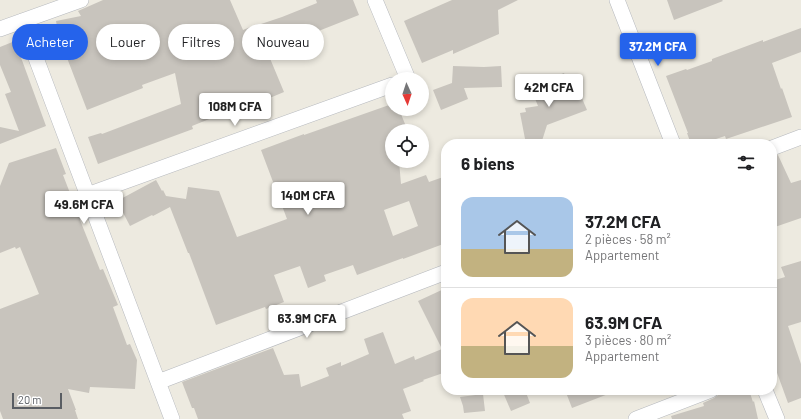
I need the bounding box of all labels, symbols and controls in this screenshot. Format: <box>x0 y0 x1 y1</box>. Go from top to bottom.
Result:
chip: Acheter <box>12 24 88 60</box>
chip: Louer <box>96 24 160 60</box>
chip: Filtres <box>168 24 234 60</box>
chip: Nouveau <box>242 24 324 60</box>
pin: 37.2M CFA <box>612 33 704 67</box>
text: 37.2M CFA <box>629 38 687 54</box>
north arrow <box>385 72 429 116</box>
map controls <box>385 72 429 168</box>
pin: 42M CFA <box>512 74 586 108</box>
text: 42M CFA <box>524 79 574 95</box>
pin: 108M CFA <box>194 93 276 127</box>
text: 108M CFA <box>208 98 262 114</box>
button: locate <box>385 124 429 168</box>
icon: filters <box>735 152 757 174</box>
text: 6 biens <box>461 153 515 173</box>
pin: 140M CFA <box>267 182 349 216</box>
text: 140M CFA <box>281 187 335 203</box>
pin: 49.6M CFA <box>38 191 130 225</box>
text: 49.6M CFA <box>54 196 114 212</box>
text: 37.2M CFA <box>585 211 661 231</box>
icon: home <box>493 213 541 261</box>
text: 2 pièces · 58 m² <box>585 231 671 247</box>
text: Appartement <box>585 247 660 263</box>
pin: 63.9M CFA <box>261 305 353 339</box>
text: 63.9M CFA <box>277 310 337 326</box>
text: 63.9M CFA <box>585 312 662 332</box>
icon: home <box>493 314 541 362</box>
text: 3 pièces · 80 m² <box>585 332 671 348</box>
text: Appartement <box>585 348 660 364</box>
scale bar <box>12 391 62 410</box>
text: 20 m <box>18 393 41 406</box>

